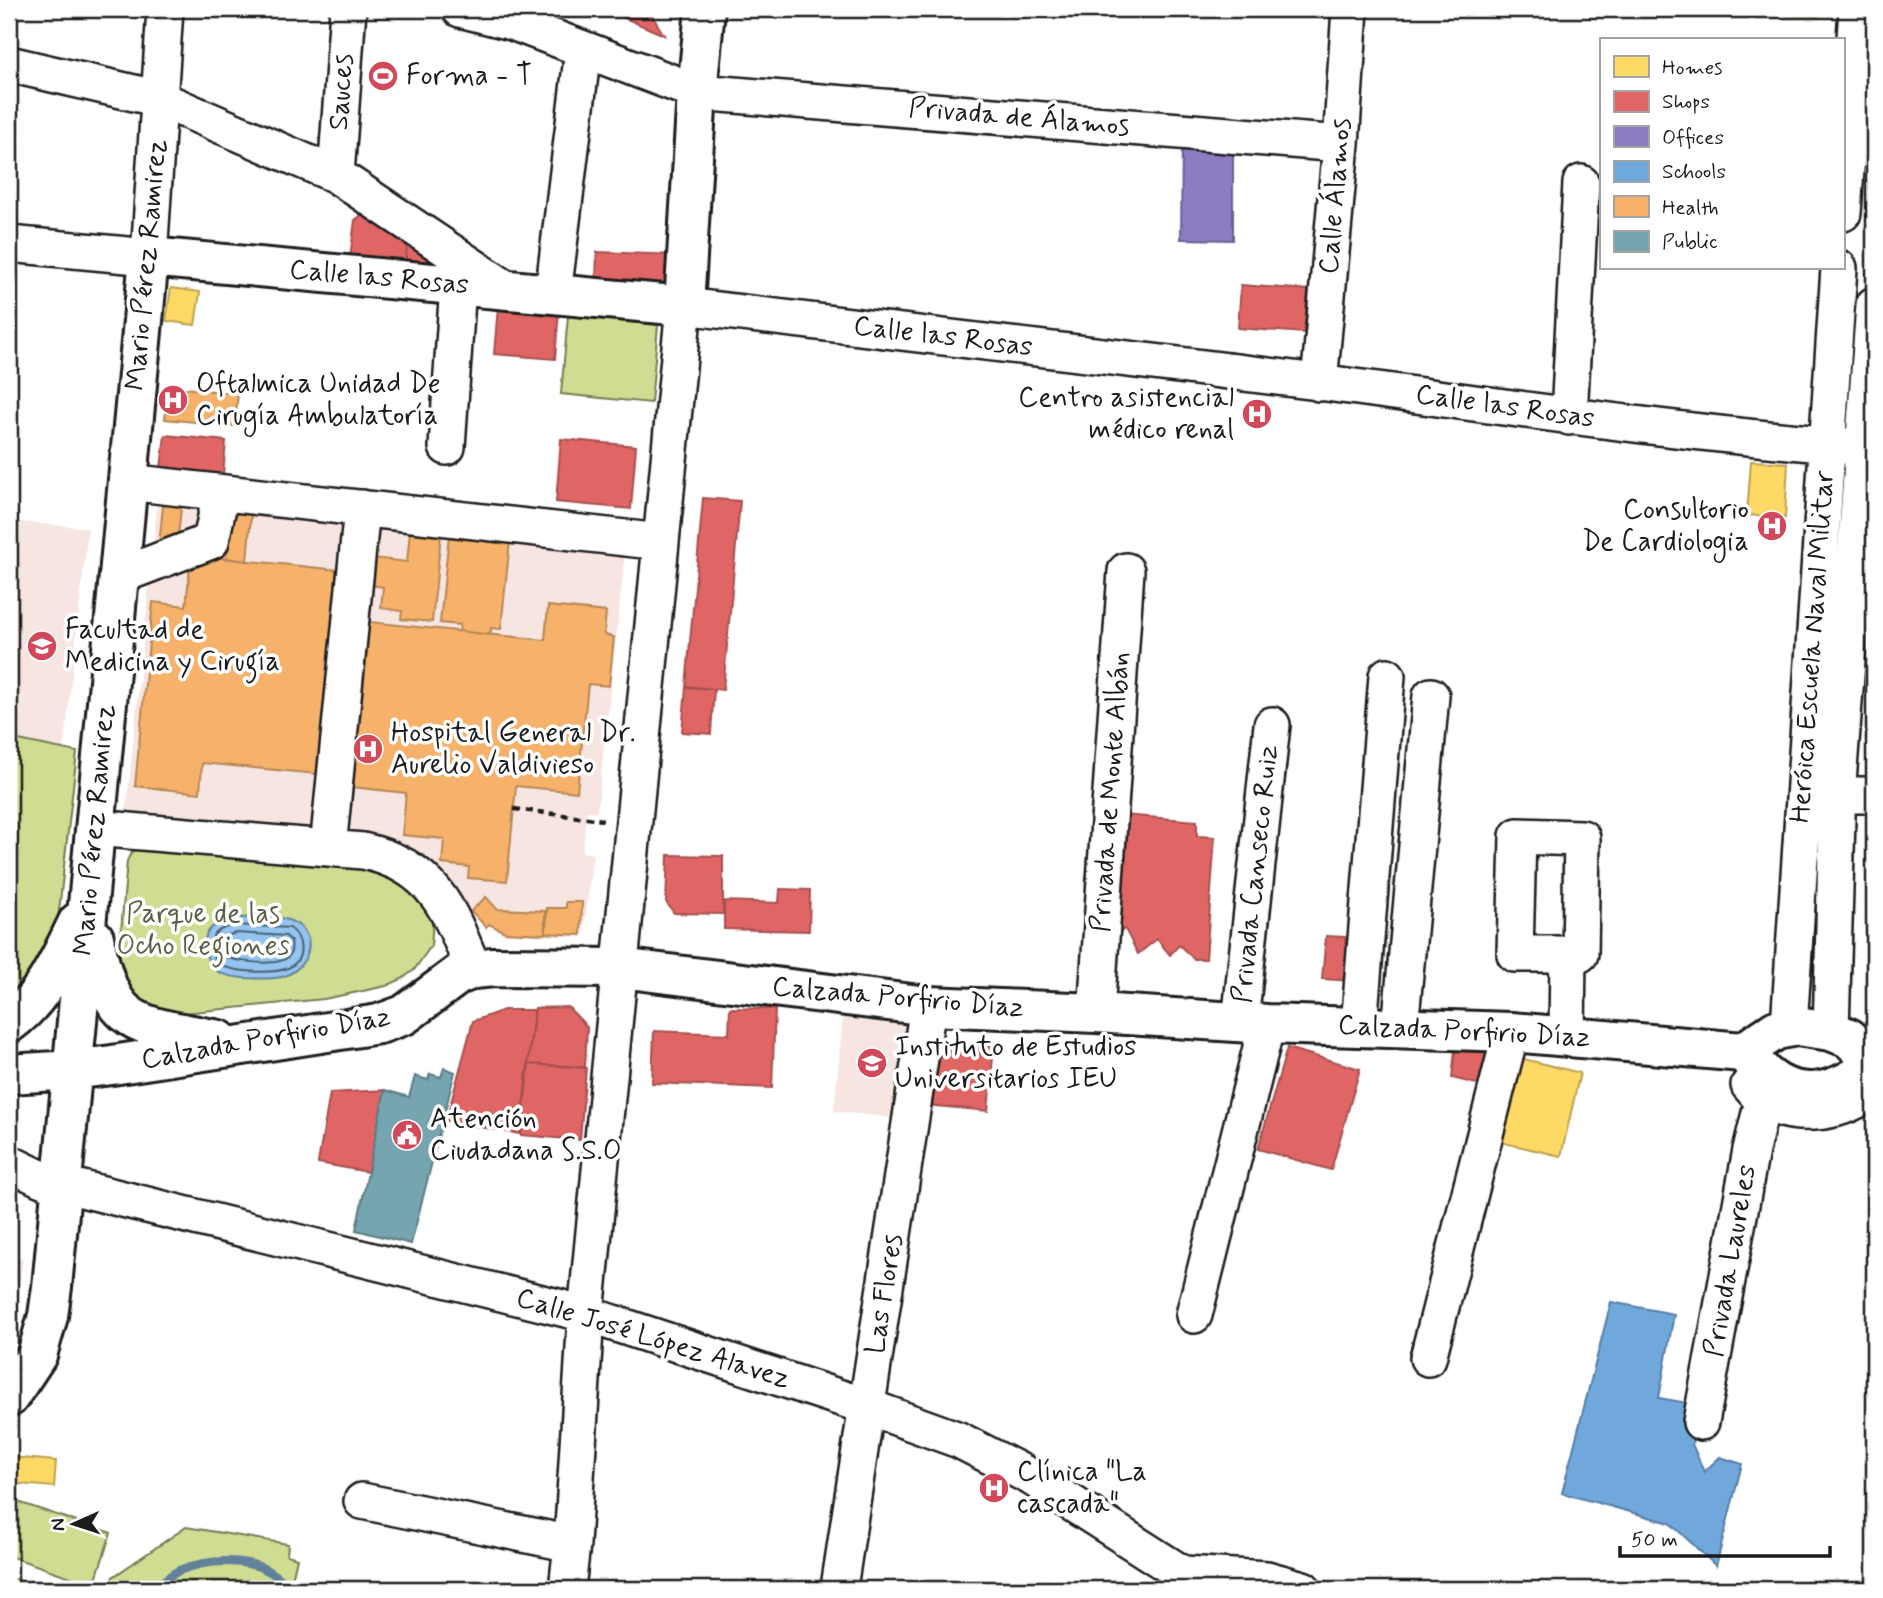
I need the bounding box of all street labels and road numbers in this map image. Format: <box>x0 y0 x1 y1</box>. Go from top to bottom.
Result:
street label: Sauces <box>321 52 363 132</box>
street label: Privada de Álamos <box>907 89 1131 146</box>
street label: Calle Álamos <box>1310 116 1361 276</box>
street label: Mario Pérez Ramirez <box>118 138 176 392</box>
street label: Calle las Rosas <box>288 252 470 304</box>
street label: Calle las Rosas <box>851 308 1035 366</box>
street label: Calle las Rosas <box>1413 376 1597 438</box>
street label: Heróica Escuela Naval Militar <box>1782 469 1844 824</box>
street label: Privada de Monte Albán <box>1083 651 1139 933</box>
street label: Mario Pérez Ramirez <box>66 703 124 957</box>
street label: Privada Canseco Ruiz <box>1224 743 1288 1005</box>
street label: Calzada Porfirio Díaz <box>771 969 1025 1027</box>
street label: Calzada Porfirio Díaz <box>138 999 394 1079</box>
street label: Calzada Porfirio Díaz <box>1337 1007 1591 1057</box>
street label: Privada Laureles <box>1696 1162 1766 1360</box>
street label: Las Flores <box>857 1231 913 1357</box>
street label: Calle José López Alavez <box>512 1280 794 1398</box>

